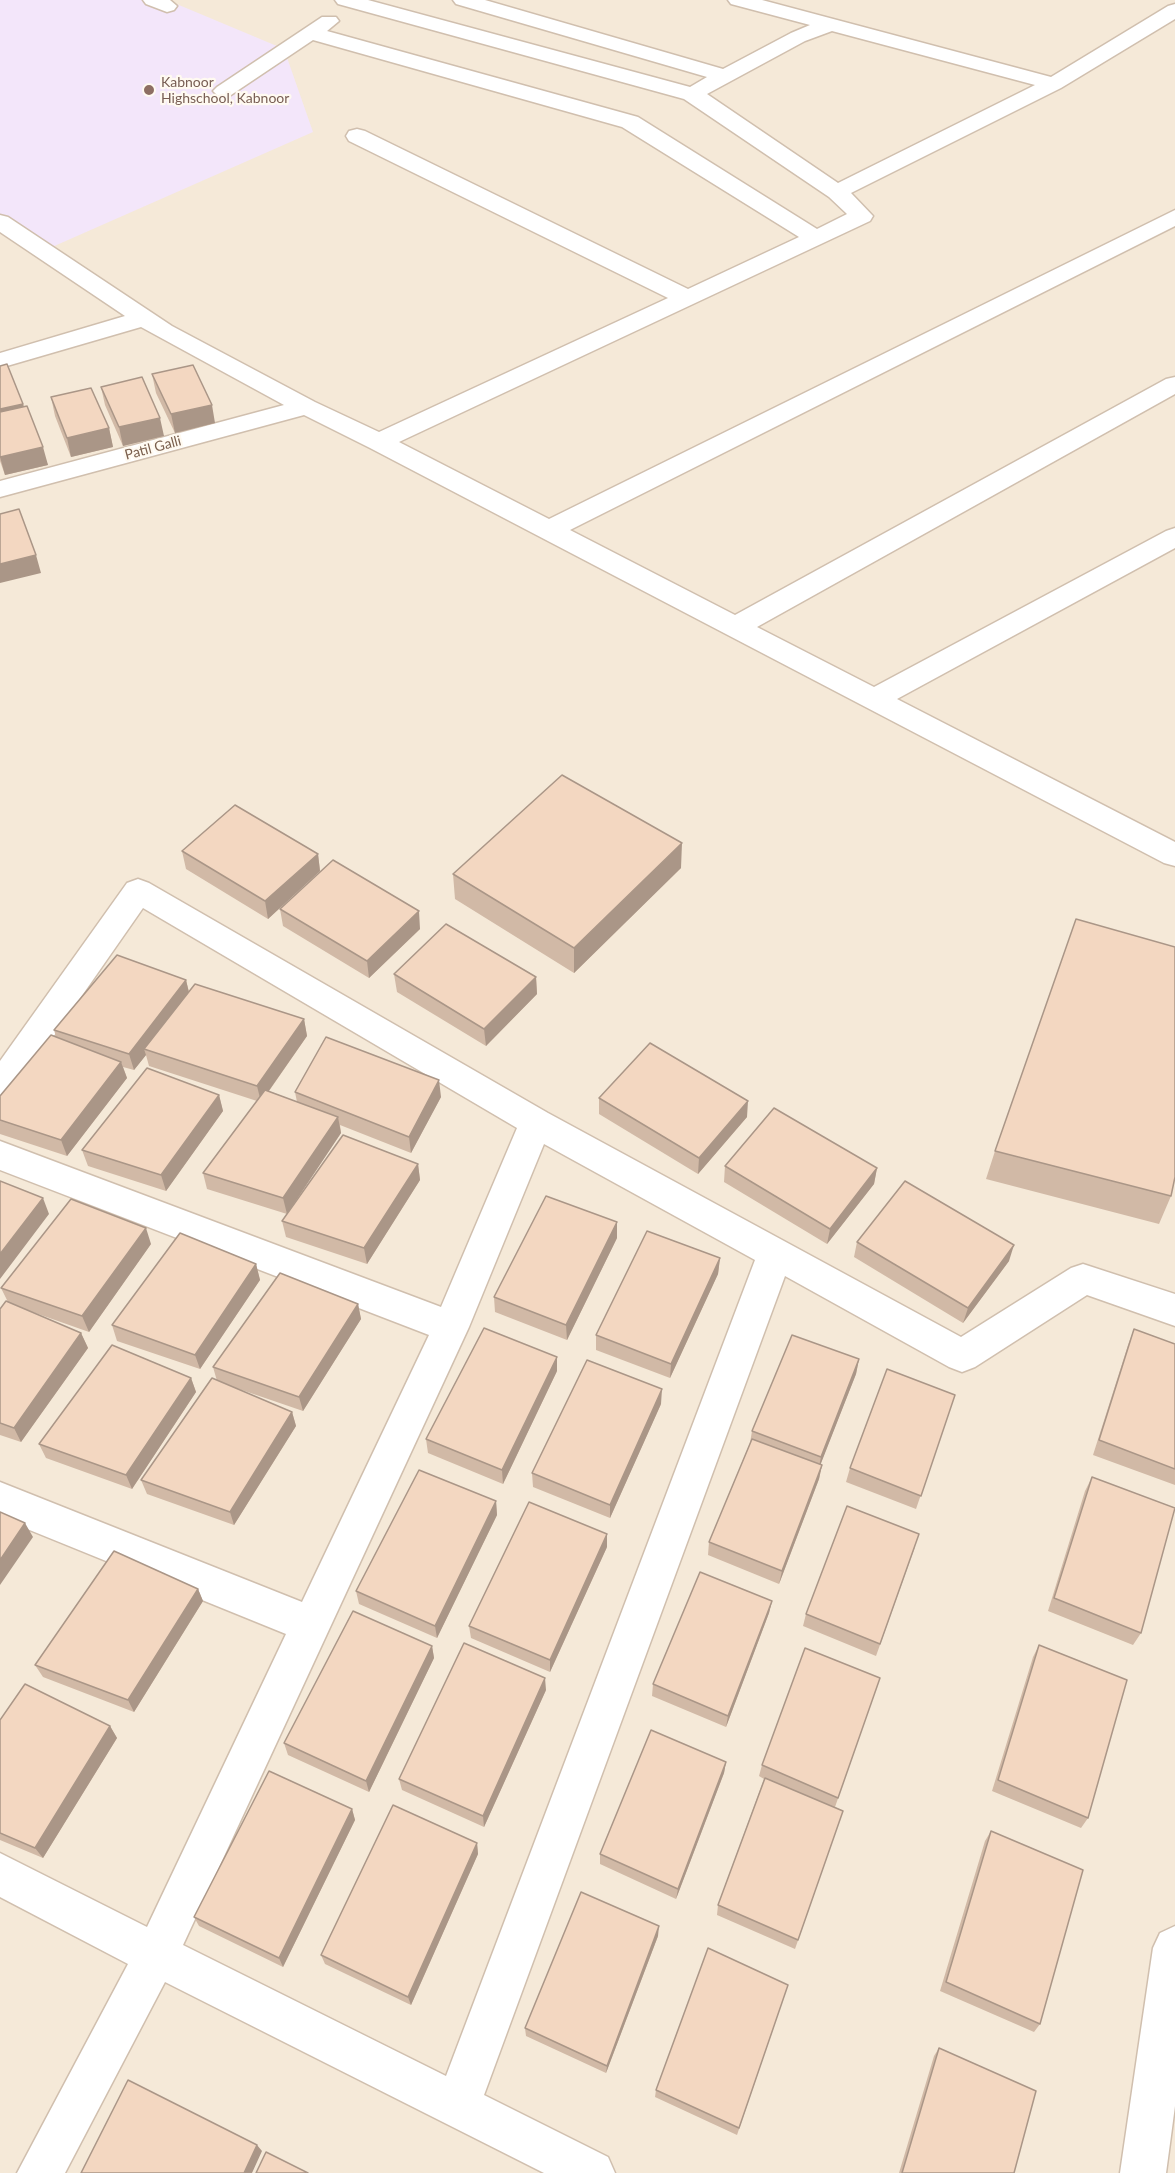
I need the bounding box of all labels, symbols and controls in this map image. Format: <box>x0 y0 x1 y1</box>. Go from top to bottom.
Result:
place label: Kabnoor Highschool, Kabnoor <box>161 74 289 106</box>
marker: Kabnoor Highschool, Kabnoor <box>142 83 156 97</box>
street label: Patil Galli <box>123 432 183 464</box>

